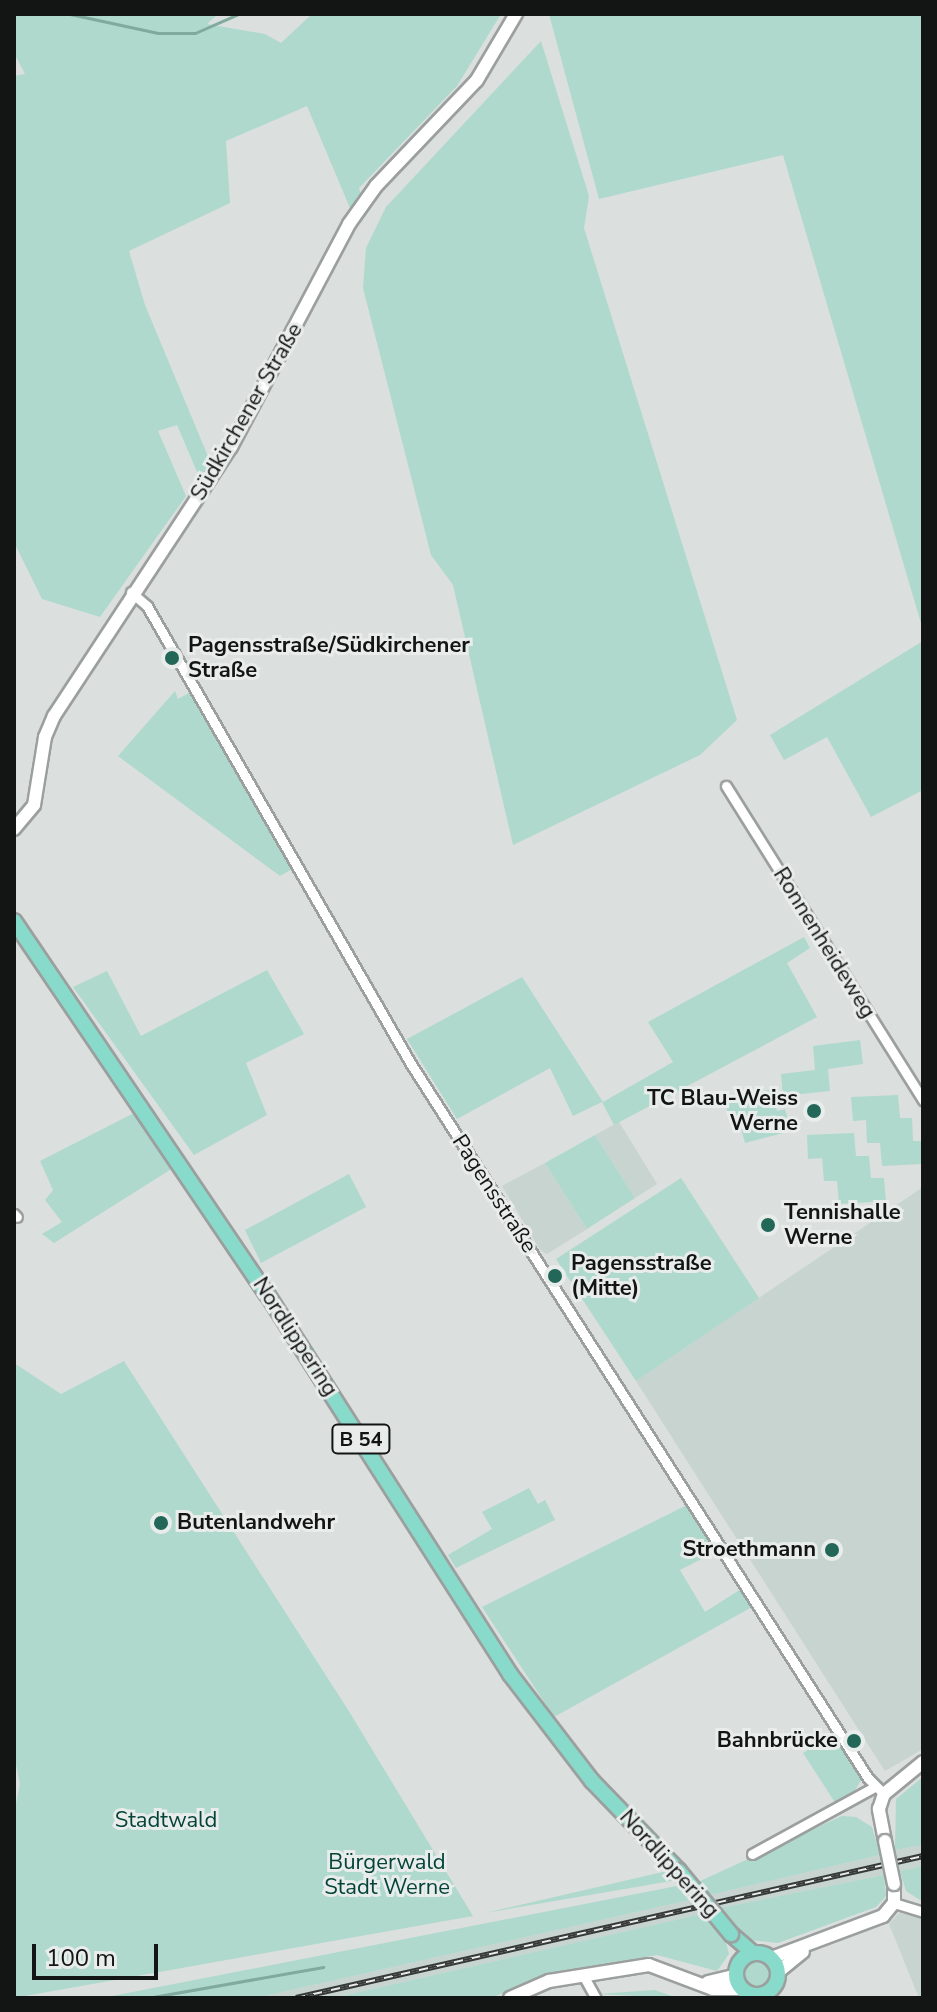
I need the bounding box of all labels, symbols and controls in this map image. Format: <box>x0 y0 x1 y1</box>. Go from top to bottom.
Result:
street label: Südkirchener Straße <box>185 319 309 505</box>
place label: Pagensstraße/Südkirchener Straße <box>188 632 470 684</box>
marker: Pagensstraße/Südkirchener Straße <box>163 649 181 667</box>
street label: Ronnenheideweg <box>767 863 881 1023</box>
place label: TC Blau-Weiss Werne <box>647 1085 798 1136</box>
marker: TC Blau-Weiss Werne <box>805 1102 823 1120</box>
street label: Pagensstraße <box>446 1130 542 1258</box>
place label: Tennishalle Werne <box>784 1199 901 1250</box>
marker: Tennishalle Werne <box>759 1216 777 1234</box>
place label: Pagensstraße (Mitte) <box>571 1250 712 1302</box>
marker: Pagensstraße (Mitte) <box>546 1267 564 1285</box>
street label: Nordlippering <box>247 1273 343 1401</box>
road number: B 54 <box>331 1423 391 1455</box>
place label: Butenlandwehr <box>177 1510 335 1536</box>
marker: Butenlandwehr <box>152 1514 170 1532</box>
place label: Stroethmann <box>682 1537 816 1563</box>
marker: Stroethmann <box>823 1541 841 1559</box>
place label: Bahnbrücke <box>717 1728 838 1754</box>
marker: Bahnbrücke <box>845 1732 863 1750</box>
street label: Nordlippering <box>614 1804 724 1924</box>
park label: Stadtwald <box>115 1808 217 1834</box>
park label: Bürgerwald Stadt Werne <box>324 1849 450 1900</box>
scale bar <box>36 1928 162 1978</box>
text: 100 m <box>46 1942 116 1974</box>

